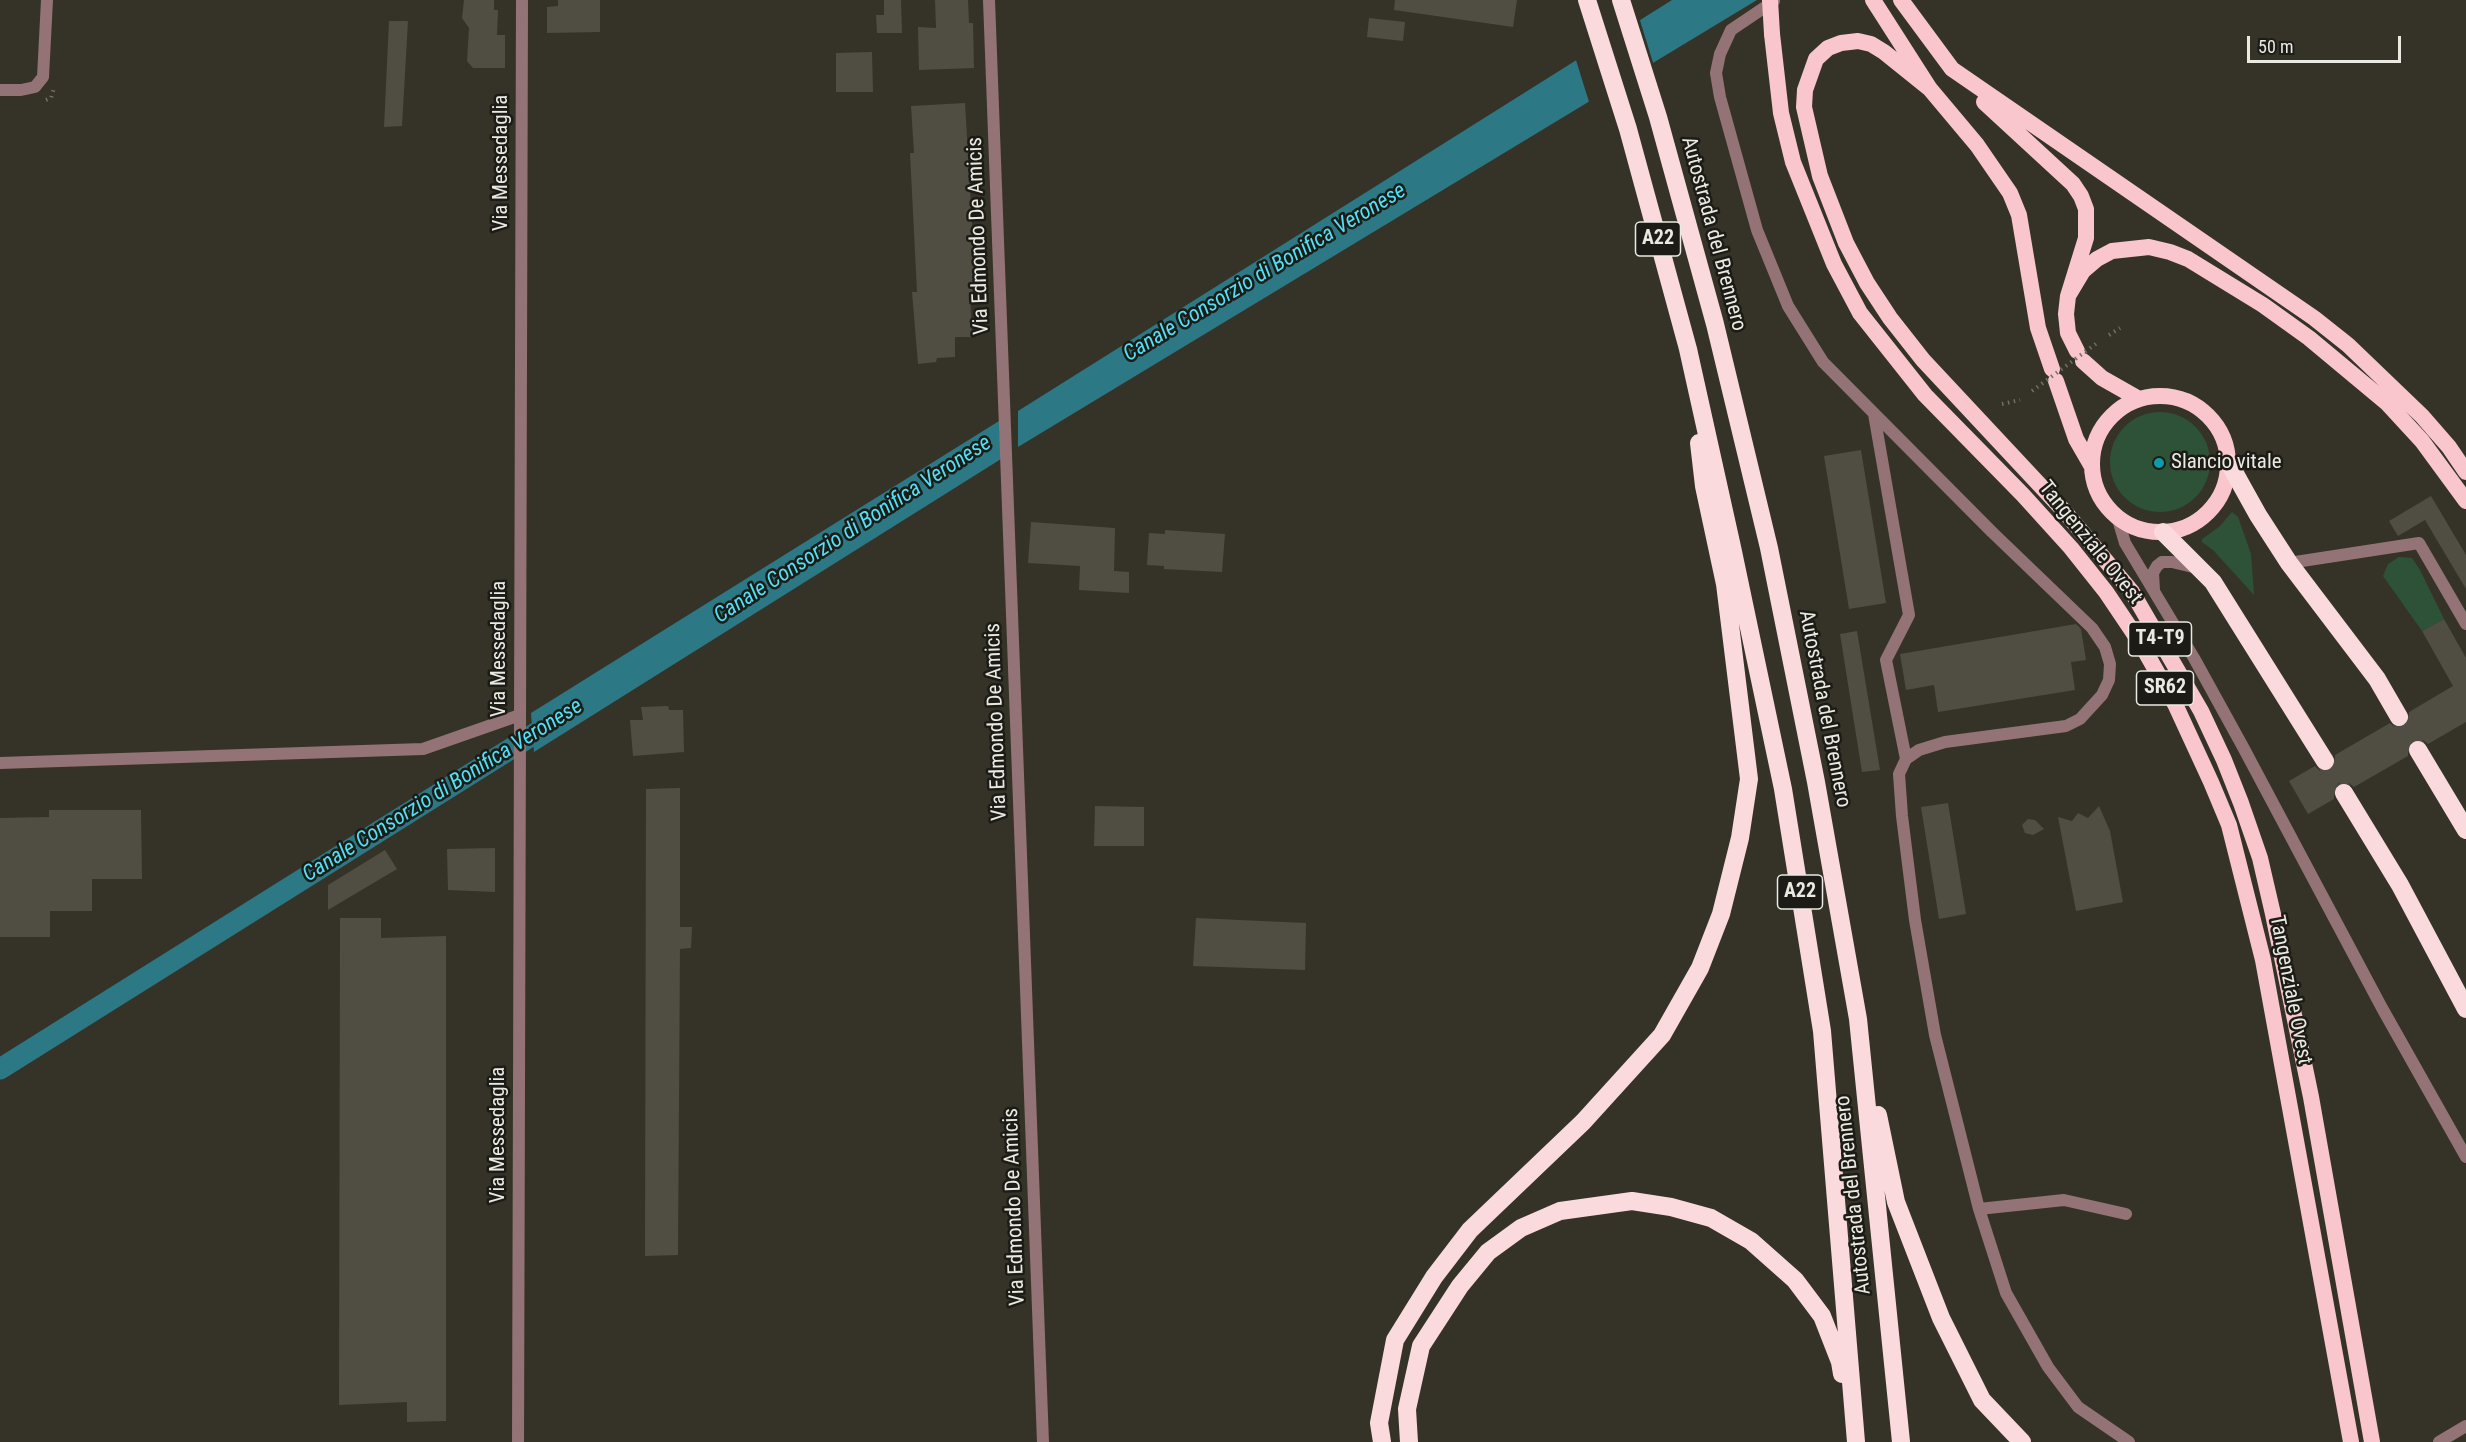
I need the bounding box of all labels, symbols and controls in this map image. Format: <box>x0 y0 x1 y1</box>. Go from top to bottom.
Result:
scale bar <box>2250 24 2404 62</box>
text: 50 m <box>2258 36 2293 57</box>
street label: Via Messedaglia <box>489 95 515 231</box>
street label: Autostrada del Brennero <box>1675 134 1751 334</box>
street label: Via Edmondo De Amicis <box>963 137 995 335</box>
water label: Canale Consorzio di Bonifica Veronese <box>1119 178 1411 368</box>
road number: A22 <box>1636 222 1680 256</box>
water label: Canale Consorzio di Bonifica Veronese <box>710 430 996 630</box>
place label: Slancio vitale <box>2171 450 2282 476</box>
marker: Slancio vitale <box>2152 456 2166 470</box>
street label: Tangenziale Ovest <box>2033 476 2147 610</box>
street label: Via Messedaglia <box>487 581 513 717</box>
street label: Autostrada del Brennero <box>1793 608 1855 810</box>
road number: T4-T9 <box>2128 622 2192 656</box>
street label: Via Edmondo De Amicis <box>981 623 1013 821</box>
road number: SR62 <box>2136 671 2194 705</box>
water label: Canale Consorzio di Bonifica Veronese <box>298 694 588 888</box>
road number: A22 <box>1778 875 1822 909</box>
street label: Tangenziale Ovest <box>2263 913 2317 1067</box>
street label: Via Messedaglia <box>486 1067 512 1203</box>
street label: Autostrada del Brennero <box>1831 1094 1877 1296</box>
street label: Via Edmondo De Amicis <box>999 1108 1031 1306</box>

